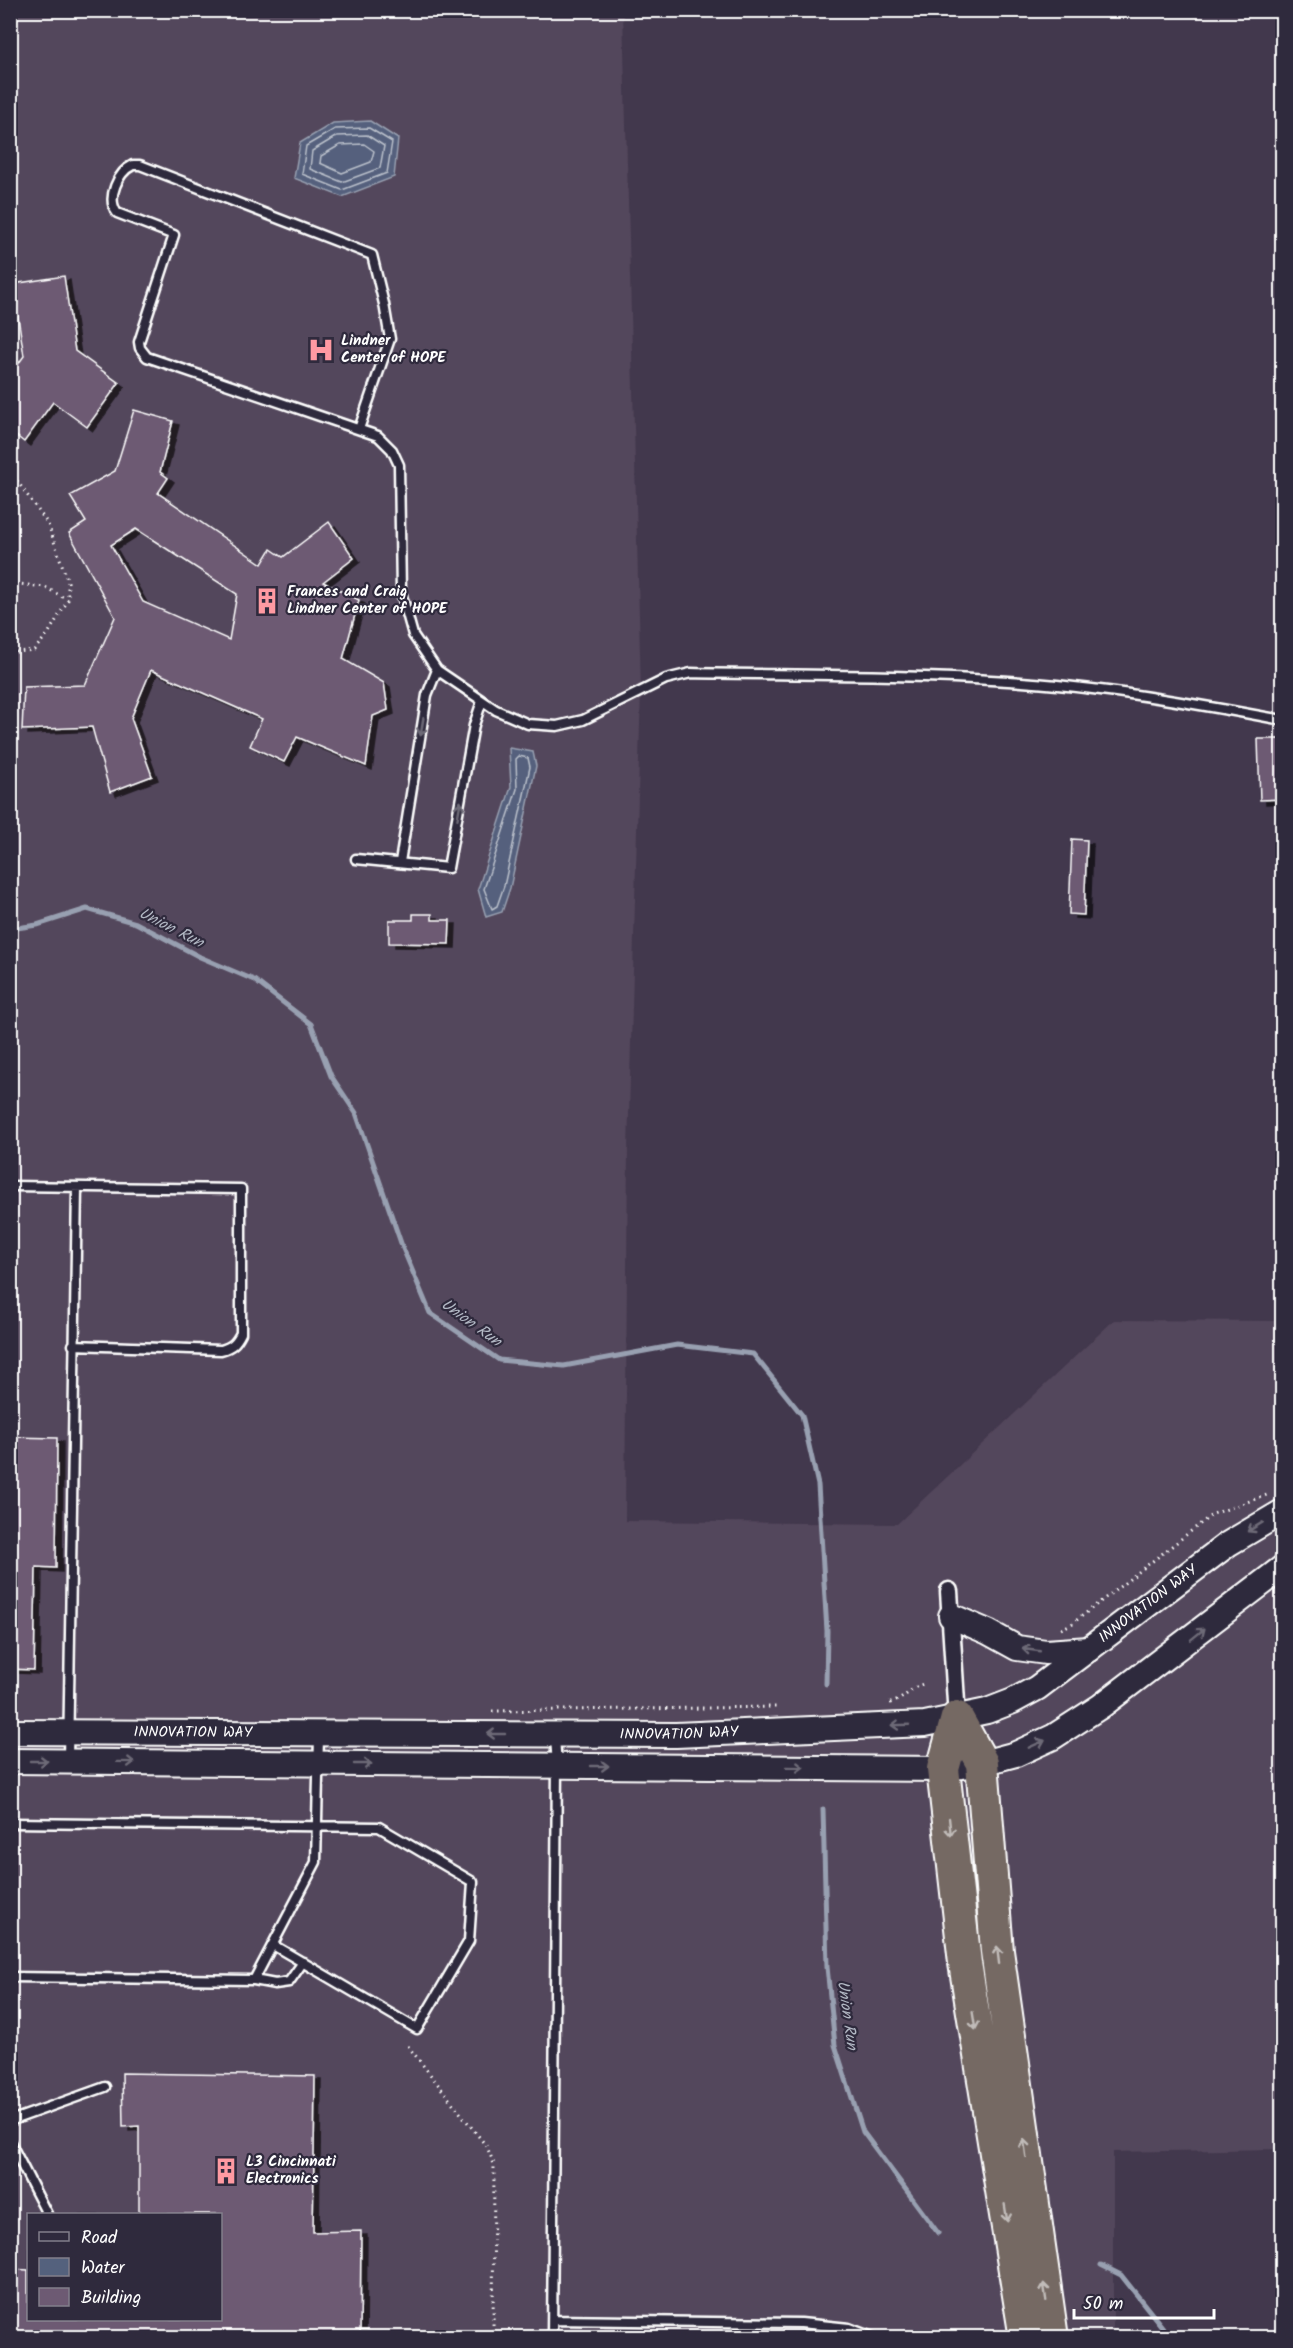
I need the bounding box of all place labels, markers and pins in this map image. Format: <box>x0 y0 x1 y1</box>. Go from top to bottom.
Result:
place label: Lindner Center of HOPE <box>341 329 447 370</box>
hospital icon: Lindner Center of HOPE <box>306 335 336 365</box>
place label: Frances and Craig Lindner Center of HOPE <box>287 580 448 621</box>
building icon: Frances and Craig Lindner Center of HOPE <box>252 586 282 616</box>
place label: L3 Cincinnati Electronics <box>246 2150 337 2191</box>
building icon: L3 Cincinnati Electronics <box>211 2156 241 2186</box>

